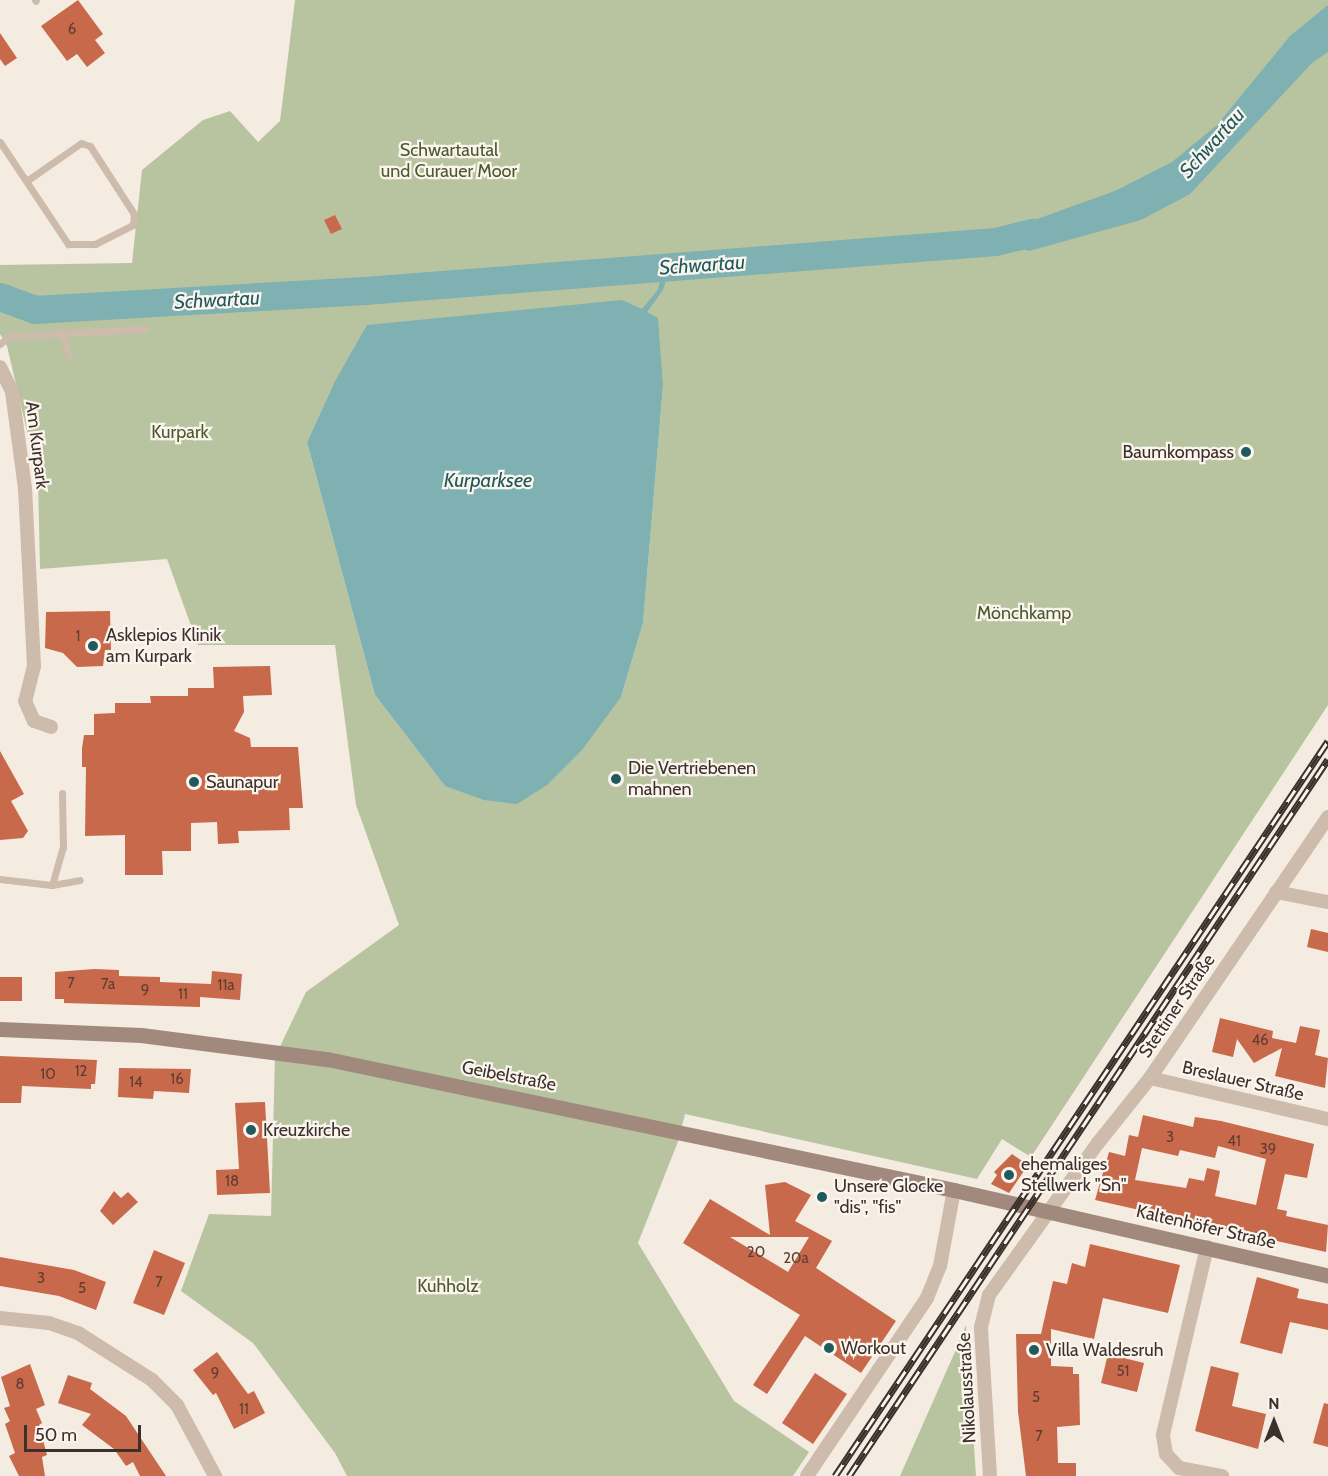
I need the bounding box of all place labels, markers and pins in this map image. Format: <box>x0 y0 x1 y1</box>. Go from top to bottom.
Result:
place label: Baumkompass <box>1122 441 1234 463</box>
marker: Baumkompass <box>1239 445 1253 459</box>
place label: Asklepios Klinik am Kurpark <box>106 625 221 668</box>
marker: Asklepios Klinik am Kurpark <box>84 637 102 655</box>
place label: Die Vertriebenen mahnen <box>628 758 756 800</box>
place label: Saunapur <box>206 771 278 793</box>
marker: Die Vertriebenen mahnen <box>609 772 623 786</box>
marker: Saunapur <box>187 775 201 789</box>
place label: Kreuzkirche <box>263 1119 350 1141</box>
marker: Kreuzkirche <box>244 1123 258 1137</box>
place label: ehemaliges Stellwerk "Sn" <box>1021 1154 1127 1196</box>
marker: ehemaliges Stellwerk "Sn" <box>1002 1168 1016 1182</box>
place label: Unsere Glocke "dis", "fis" <box>834 1176 943 1218</box>
marker: Unsere Glocke "dis", "fis" <box>815 1190 829 1204</box>
place label: Workout <box>841 1337 906 1359</box>
place label: Villa Waldesruh <box>1046 1339 1163 1361</box>
marker: Workout <box>822 1341 836 1355</box>
marker: Villa Waldesruh <box>1027 1343 1041 1357</box>

